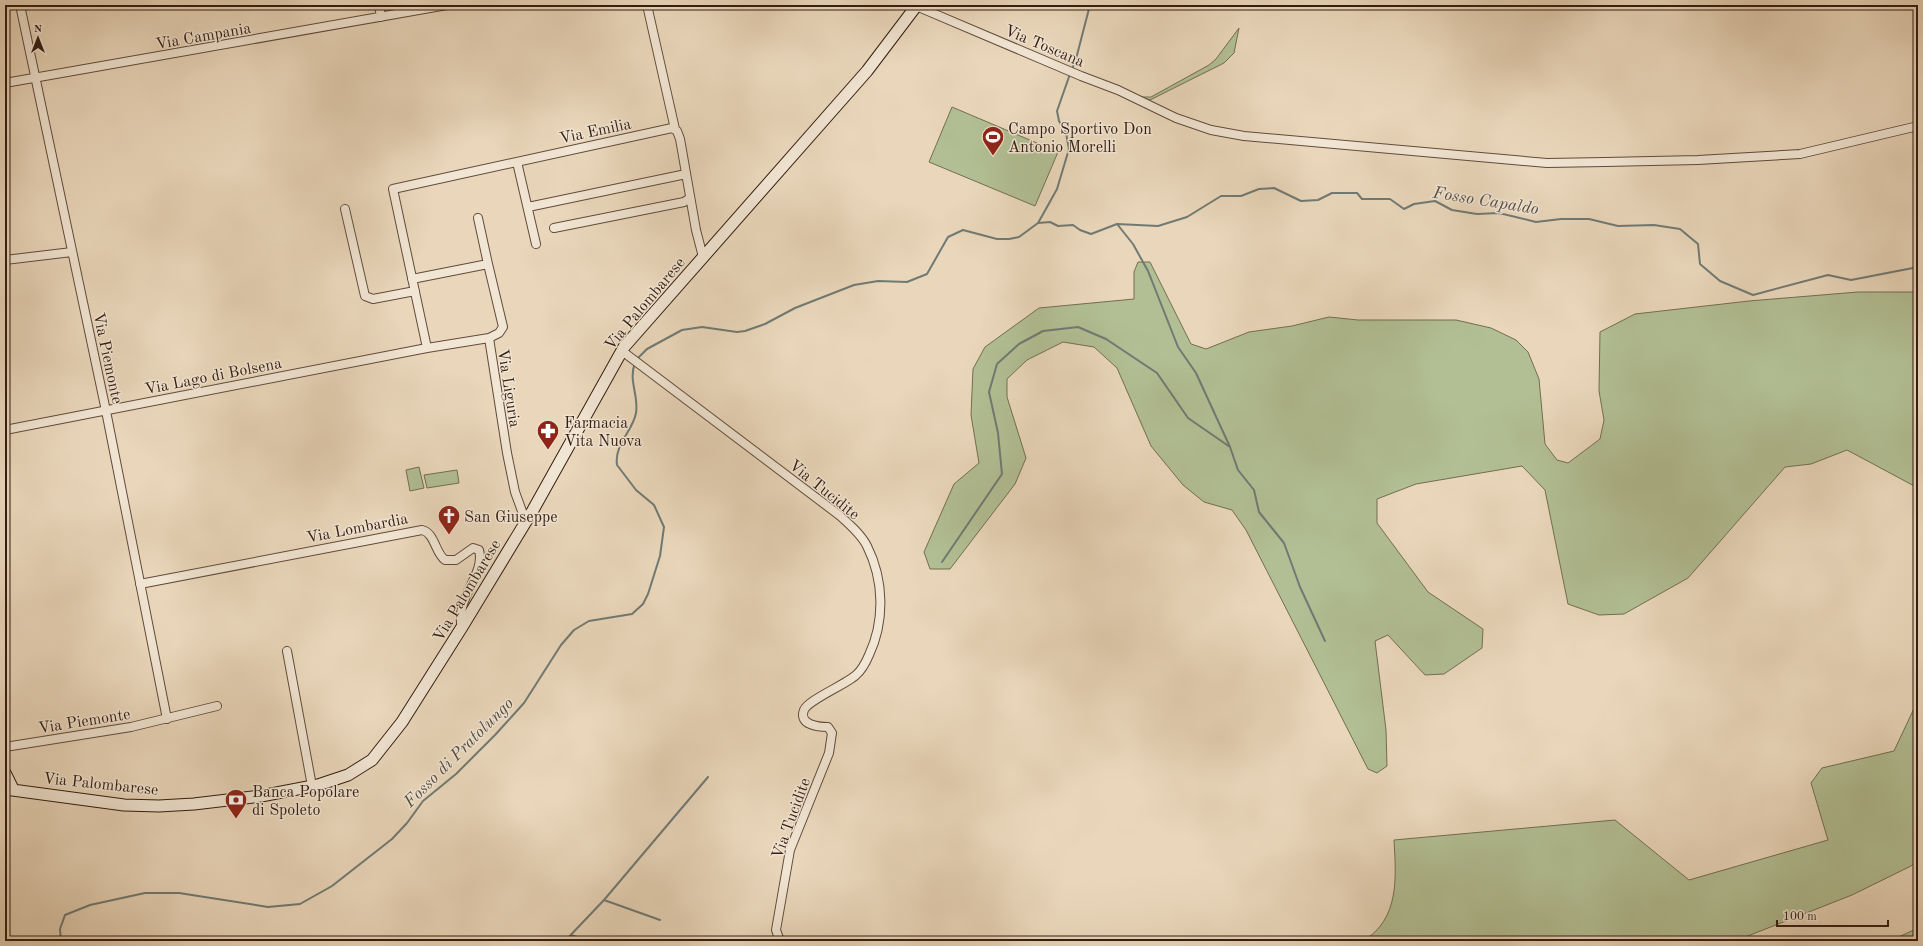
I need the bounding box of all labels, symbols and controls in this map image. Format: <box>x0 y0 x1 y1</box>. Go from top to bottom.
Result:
north arrow <box>18 18 58 58</box>
street label: Via Campania <box>154 21 252 53</box>
street label: Via Toscana <box>1002 23 1087 71</box>
text: N <box>34 24 43 35</box>
street label: Via Emilia <box>558 117 633 147</box>
place label: Campo Sportivo Don Antonio Morelli <box>1008 122 1152 156</box>
sports icon: Campo Sportivo Don Antonio Morelli <box>980 124 1006 157</box>
water label: Fosso Capaldo <box>1431 185 1540 218</box>
street label: Via Palombarese <box>602 255 689 354</box>
street label: Via Piemonte <box>90 311 125 406</box>
street label: Via Liguria <box>494 348 522 429</box>
street label: Via Lago di Bolsena <box>143 356 283 398</box>
place label: Farmacia Vita Nuova <box>564 416 642 450</box>
pharmacy icon: Farmacia Vita Nuova <box>535 418 561 451</box>
street label: Via Tucidite <box>786 458 862 524</box>
church icon: San Giuseppe <box>436 503 462 536</box>
place label: San Giuseppe <box>464 510 558 526</box>
street label: Via Lombardia <box>305 511 410 547</box>
street label: Via Palombarese <box>431 537 504 645</box>
water label: Fosso di Pratolungo <box>400 695 517 812</box>
street label: Via Piemonte <box>37 707 132 737</box>
street label: Via Palombarese <box>42 771 159 799</box>
street label: Via Tucidite <box>770 776 814 861</box>
place label: Banca Popolare di Spoleto <box>252 785 359 819</box>
bank icon: Banca Popolare di Spoleto <box>223 787 249 820</box>
scale bar <box>1777 902 1888 928</box>
text: 100 m <box>1783 911 1817 923</box>

